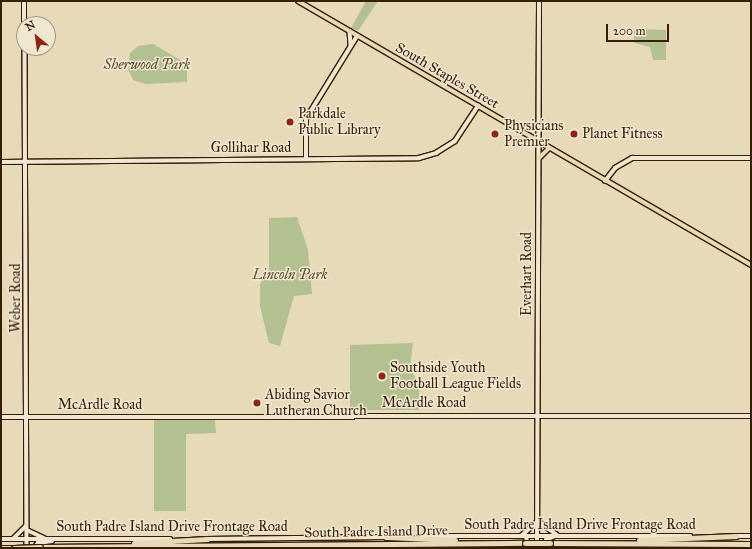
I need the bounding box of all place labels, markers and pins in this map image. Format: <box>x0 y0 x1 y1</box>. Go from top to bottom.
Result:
place label: Parkdale Public Library <box>298 106 381 138</box>
marker: Parkdale Public Library <box>285 117 295 127</box>
place label: Physicians Premier <box>504 118 563 150</box>
place label: Planet Fitness <box>582 126 663 142</box>
marker: Physicians Premier <box>489 128 501 140</box>
marker: Planet Fitness <box>569 129 579 139</box>
place label: Southside Youth Football League Fields <box>390 360 521 392</box>
marker: Southside Youth Football League Fields <box>377 371 387 381</box>
place label: Abiding Savior Lutheran Church <box>265 387 367 420</box>
marker: Abiding Savior Lutheran Church <box>252 398 262 408</box>

